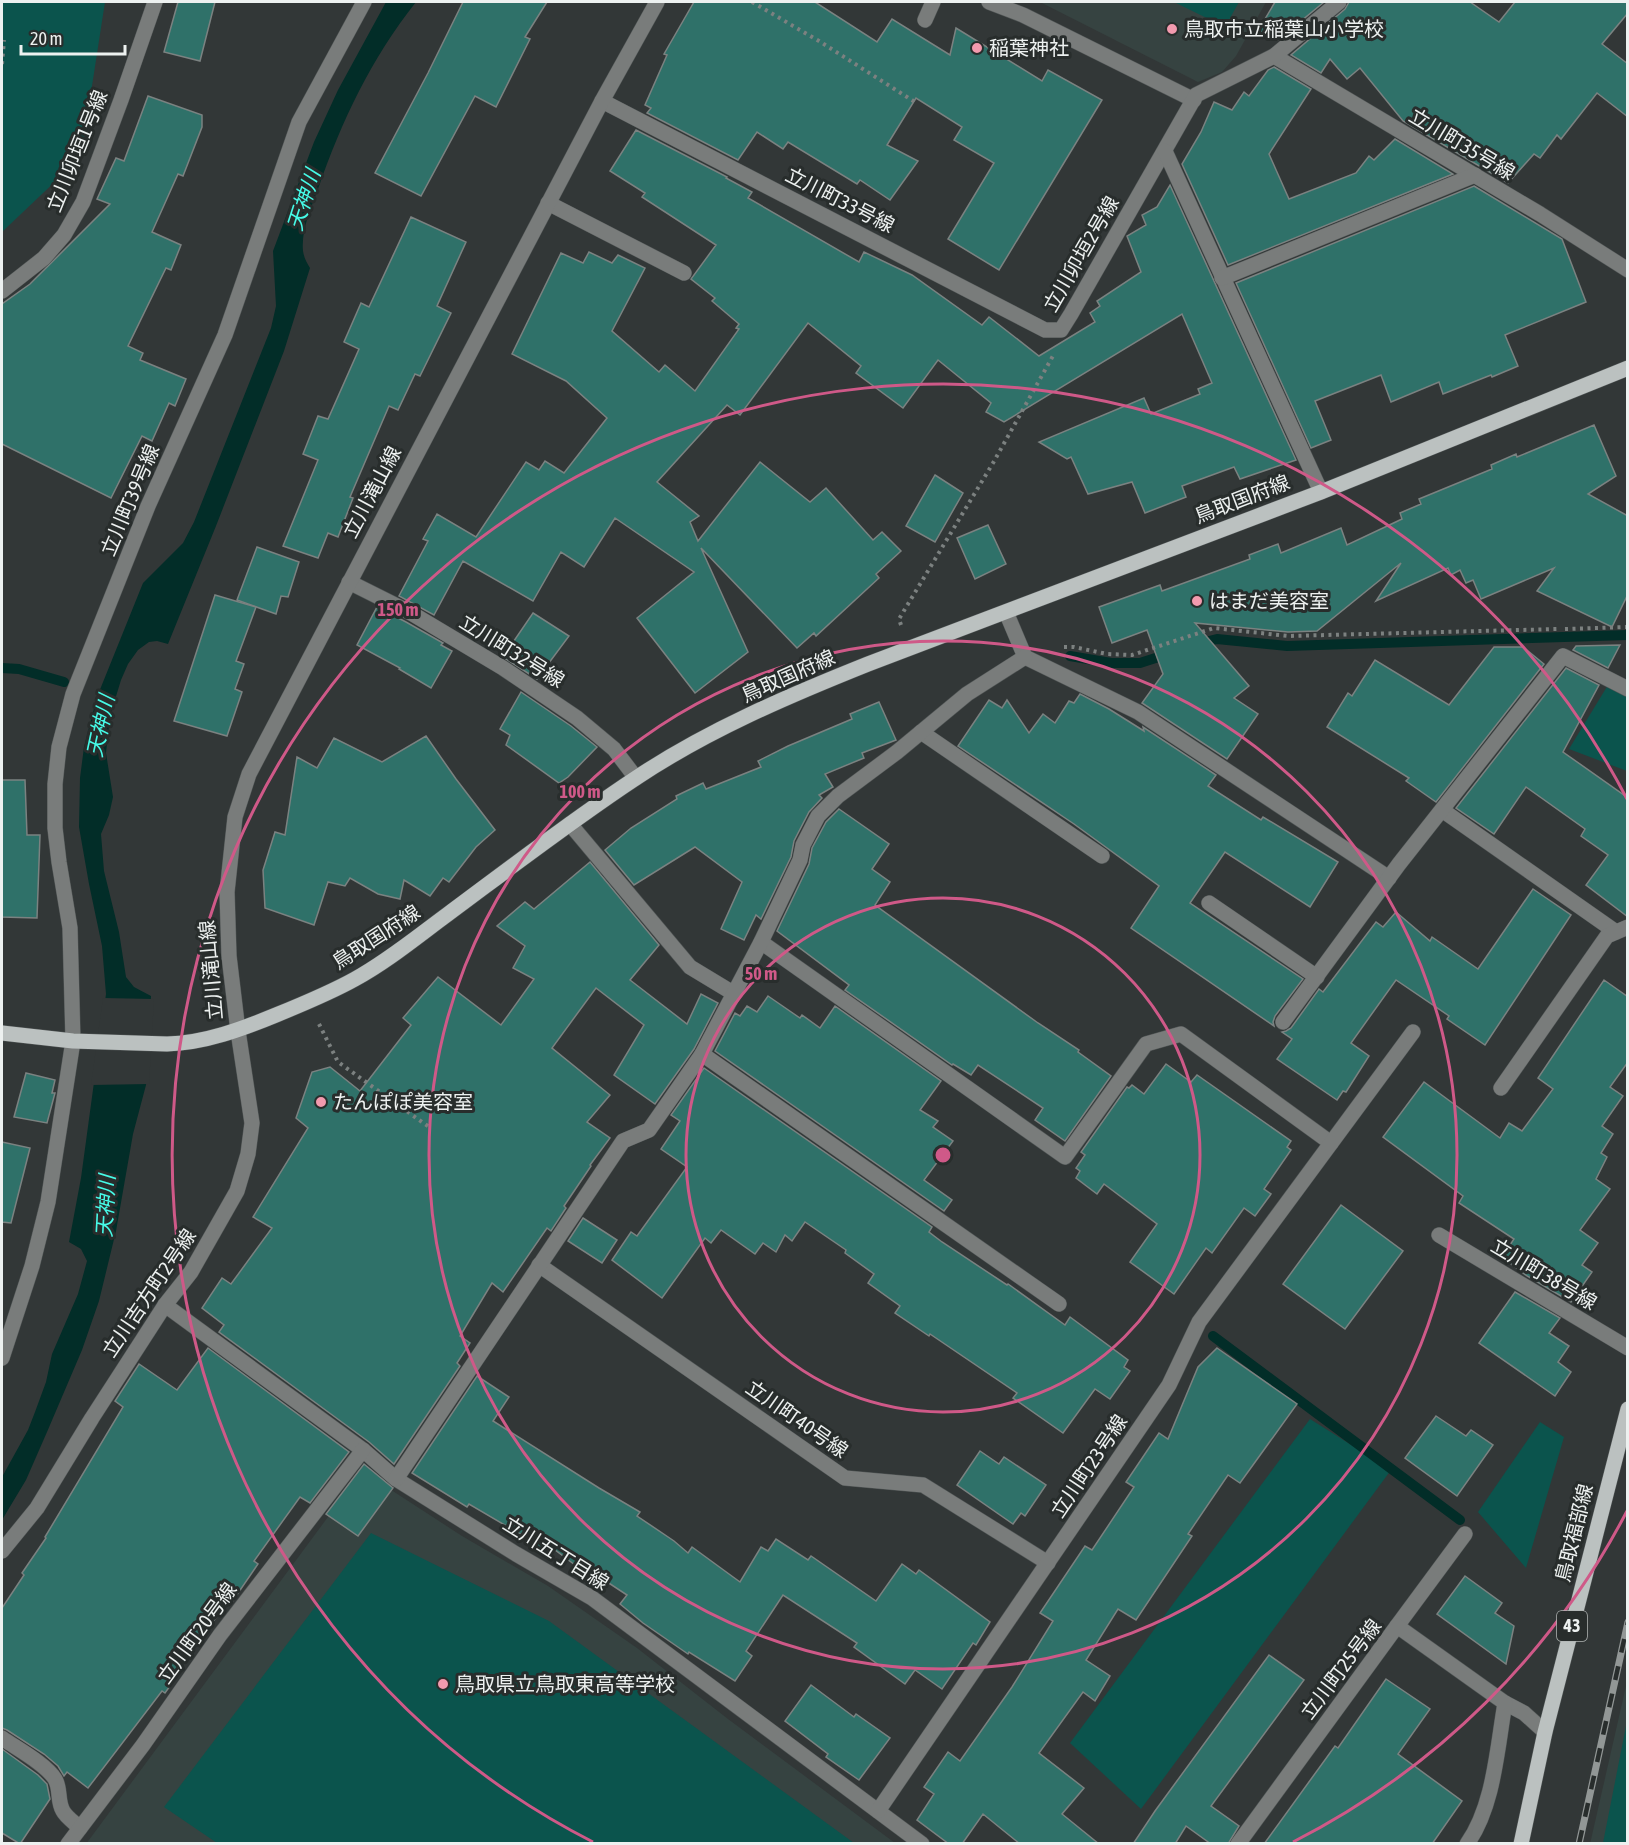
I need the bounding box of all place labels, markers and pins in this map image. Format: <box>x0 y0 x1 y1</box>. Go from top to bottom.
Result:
place label: 鳥取市立稲葉山小学校 <box>1184 17 1384 40</box>
marker: 鳥取市立稲葉山小学校 <box>1165 22 1179 36</box>
place label: 稲葉神社 <box>989 36 1069 59</box>
marker: 稲葉神社 <box>970 41 984 55</box>
place label: はまだ美容室 <box>1209 589 1329 612</box>
marker: はまだ美容室 <box>1190 594 1204 608</box>
place label: たんぽぽ美容室 <box>333 1090 473 1113</box>
marker: たんぽぽ美容室 <box>314 1095 328 1109</box>
centre of rings <box>933 1145 953 1165</box>
place label: 鳥取県立鳥取東高等学校 <box>455 1672 675 1695</box>
marker: 鳥取県立鳥取東高等学校 <box>436 1677 450 1691</box>

